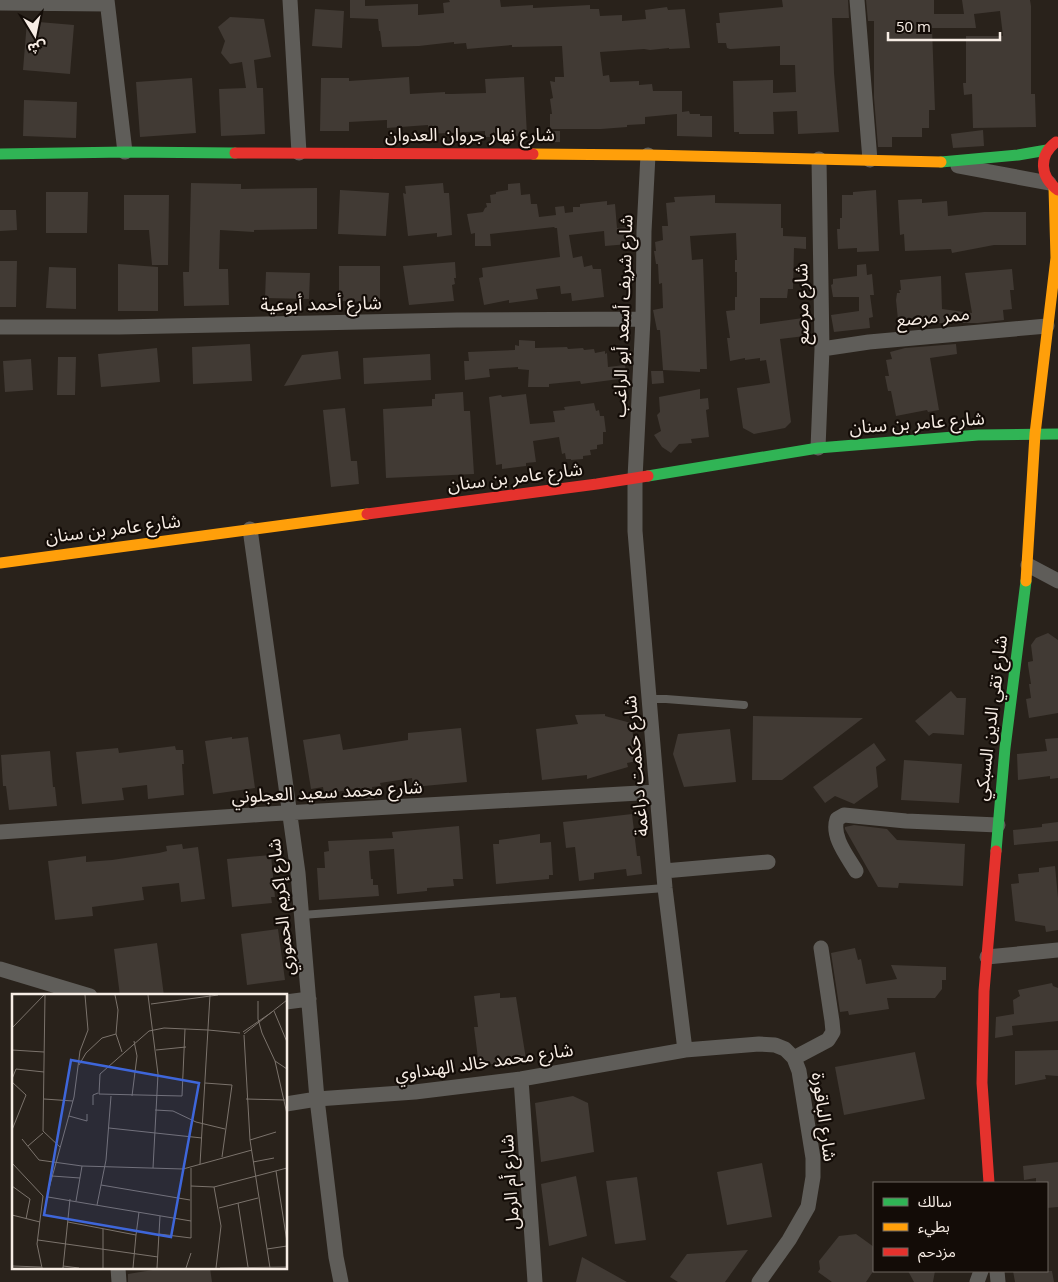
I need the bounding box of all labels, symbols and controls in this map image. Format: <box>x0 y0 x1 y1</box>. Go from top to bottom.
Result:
north arrow <box>10 10 60 60</box>
scale bar <box>888 10 1000 42</box>
text: 50 m <box>896 16 931 36</box>
text: ش <box>26 37 48 59</box>
street label: شارع نهار جروان العدوان <box>385 122 555 149</box>
street label: شارع شريف أسعد أبو الراغب <box>606 214 641 418</box>
street label: شارع مرصع <box>788 263 817 345</box>
street label: شارع أحمد أبوعية <box>260 290 382 319</box>
street label: ممر مرصع <box>895 301 971 334</box>
street label: شارع عامر بن سنان <box>848 405 986 442</box>
street label: شارع عامر بن سنان <box>446 456 584 499</box>
street label: شارع عامر بن سنان <box>44 508 182 551</box>
street label: شارع تقي الدين السبكي <box>968 634 1015 802</box>
street label: شارع حكمت دراغمة <box>617 694 656 838</box>
street label: شارع محمد سعيد العجلوني <box>231 774 423 811</box>
street label: شارع إكريم الحموري <box>261 837 302 977</box>
inset map <box>12 994 288 1270</box>
street label: شارع محمد خالد الهنداوي <box>393 1037 575 1088</box>
street label: شارع الباقورة <box>804 1071 843 1163</box>
street label: شارع أم الرمل <box>494 1133 527 1230</box>
legend <box>873 1182 1048 1272</box>
text: سالك <box>918 1191 952 1211</box>
text: بطيء <box>918 1216 950 1238</box>
text: مزدحم <box>918 1241 956 1263</box>

